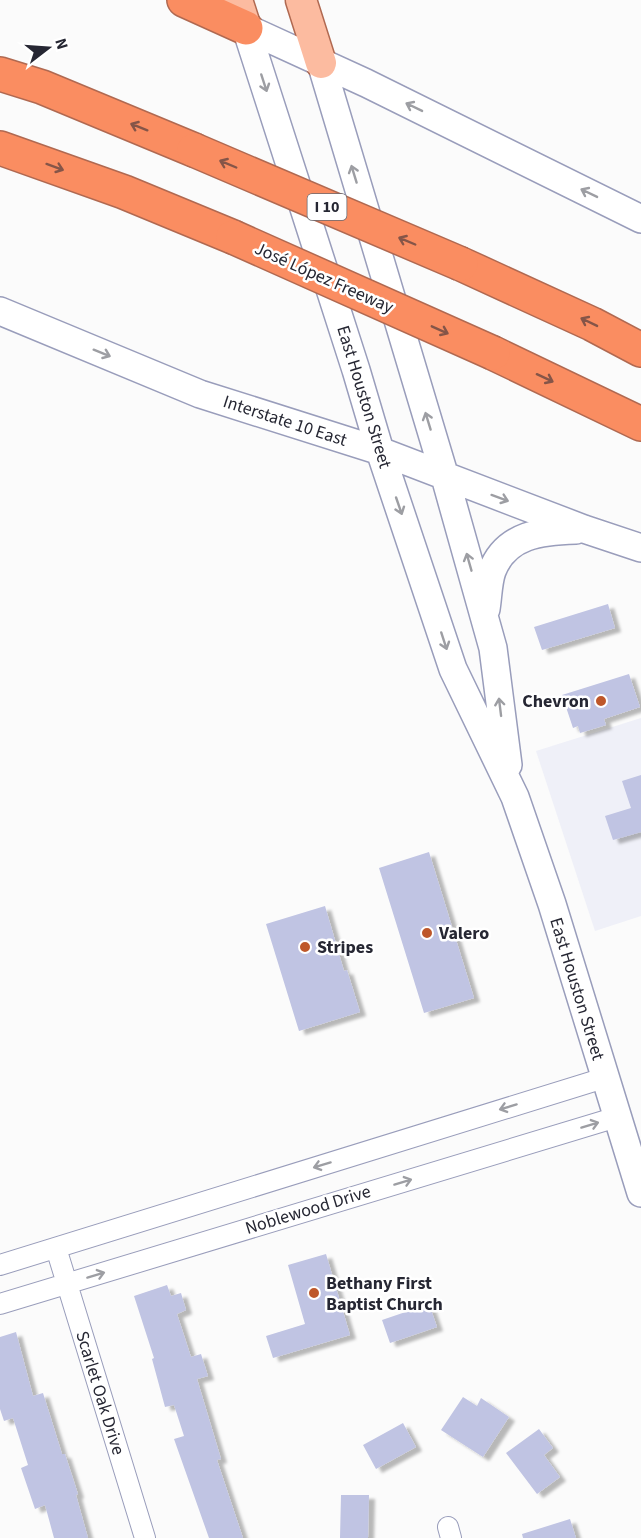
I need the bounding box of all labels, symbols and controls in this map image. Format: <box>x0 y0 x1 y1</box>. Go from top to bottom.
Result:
north arrow <box>18 18 78 78</box>
text: N <box>49 36 73 52</box>
one-way arrow <box>259 73 270 92</box>
one-way arrow <box>405 100 423 112</box>
one-way arrow <box>131 121 149 132</box>
one-way arrow <box>219 158 237 169</box>
one-way arrow <box>45 163 64 174</box>
one-way arrow <box>348 165 359 184</box>
one-way arrow <box>580 187 598 199</box>
road number: I 10 <box>308 194 346 220</box>
one-way arrow <box>399 235 417 246</box>
street label: José López Freeway <box>251 236 398 320</box>
one-way arrow <box>581 316 599 328</box>
street label: East Houston Street <box>330 323 398 471</box>
one-way arrow <box>431 324 449 336</box>
one-way arrow <box>93 348 111 359</box>
one-way arrow <box>536 373 554 385</box>
street label: Interstate 10 East <box>220 389 350 453</box>
one-way arrow <box>422 412 433 431</box>
one-way arrow <box>490 493 508 504</box>
one-way arrow <box>394 496 405 515</box>
one-way arrow <box>463 553 474 572</box>
one-way arrow <box>439 631 450 650</box>
place label: Chevron <box>522 689 589 714</box>
marker: Chevron <box>594 694 608 708</box>
one-way arrow <box>495 697 506 717</box>
street label: East Houston Street <box>543 915 611 1063</box>
place label: Valero <box>438 921 489 946</box>
marker: Valero <box>420 926 434 940</box>
place label: Stripes <box>317 935 373 960</box>
marker: Stripes <box>298 940 312 954</box>
one-way arrow <box>499 1103 518 1114</box>
one-way arrow <box>580 1119 599 1130</box>
one-way arrow <box>313 1160 332 1171</box>
one-way arrow <box>393 1176 412 1187</box>
street label: Noblewood Drive <box>242 1179 374 1241</box>
one-way arrow <box>86 1269 105 1280</box>
place label: Bethany First Baptist Church <box>326 1271 443 1317</box>
marker: Bethany First Baptist Church <box>307 1286 321 1300</box>
street label: Scarlet Oak Drive <box>69 1328 131 1458</box>

